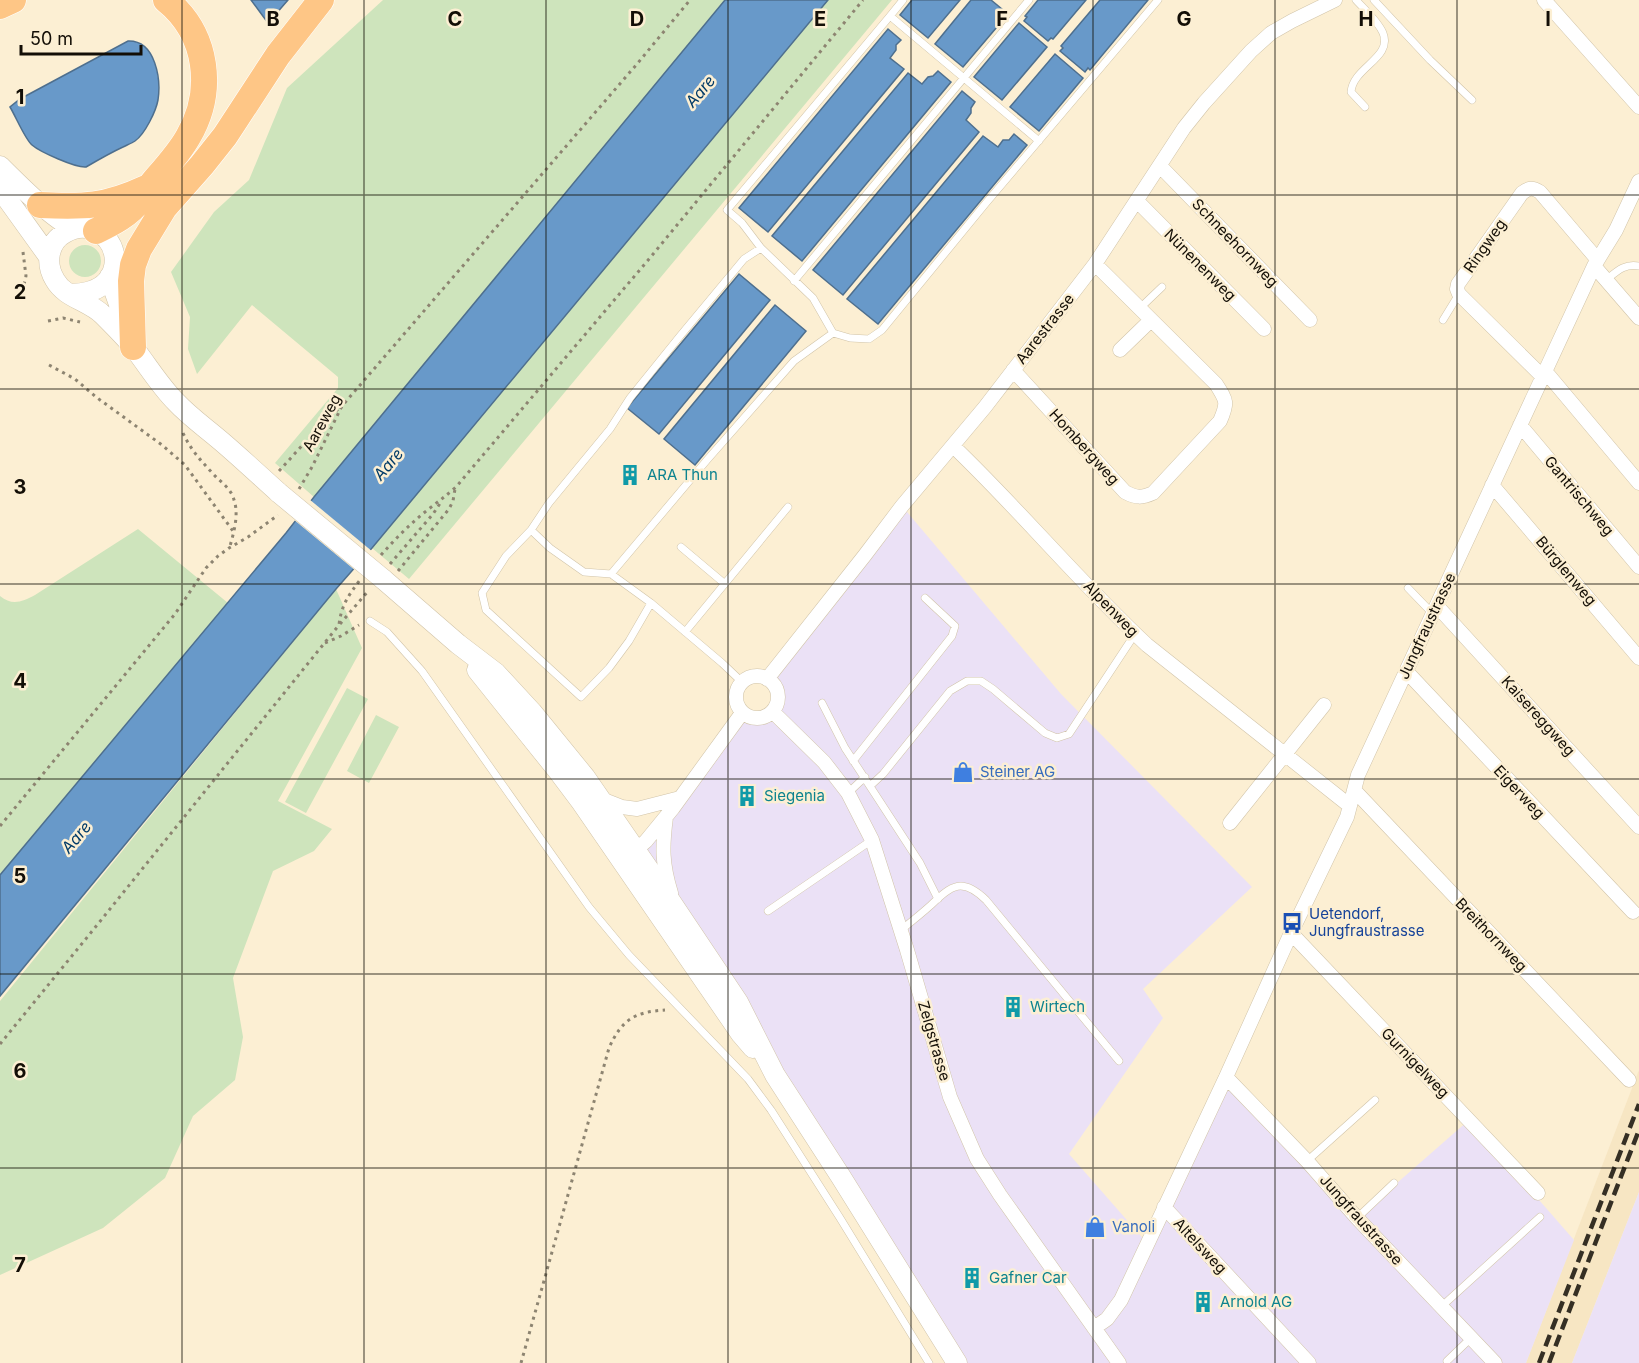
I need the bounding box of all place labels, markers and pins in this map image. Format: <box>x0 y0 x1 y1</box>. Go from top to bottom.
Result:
building icon: ARA Thun <box>618 463 642 487</box>
place label: ARA Thun <box>647 465 718 484</box>
shop icon: Steiner AG <box>951 760 975 784</box>
place label: Steiner AG <box>980 762 1055 781</box>
building icon: Siegenia <box>735 784 759 808</box>
place label: Siegenia <box>764 786 825 805</box>
place label: Uetendorf, Jungfraustrasse <box>1309 904 1424 940</box>
bus stop icon: Uetendorf, Jungfraustrasse <box>1280 911 1304 935</box>
building icon: Wirtech <box>1001 995 1025 1019</box>
place label: Wirtech <box>1030 997 1085 1016</box>
shop icon: Vanoli <box>1083 1215 1107 1239</box>
place label: Vanoli <box>1112 1217 1155 1236</box>
building icon: Gafner Car <box>960 1266 984 1290</box>
place label: Gafner Car <box>989 1268 1067 1287</box>
building icon: Arnold AG <box>1191 1290 1215 1314</box>
place label: Arnold AG <box>1220 1292 1292 1311</box>

